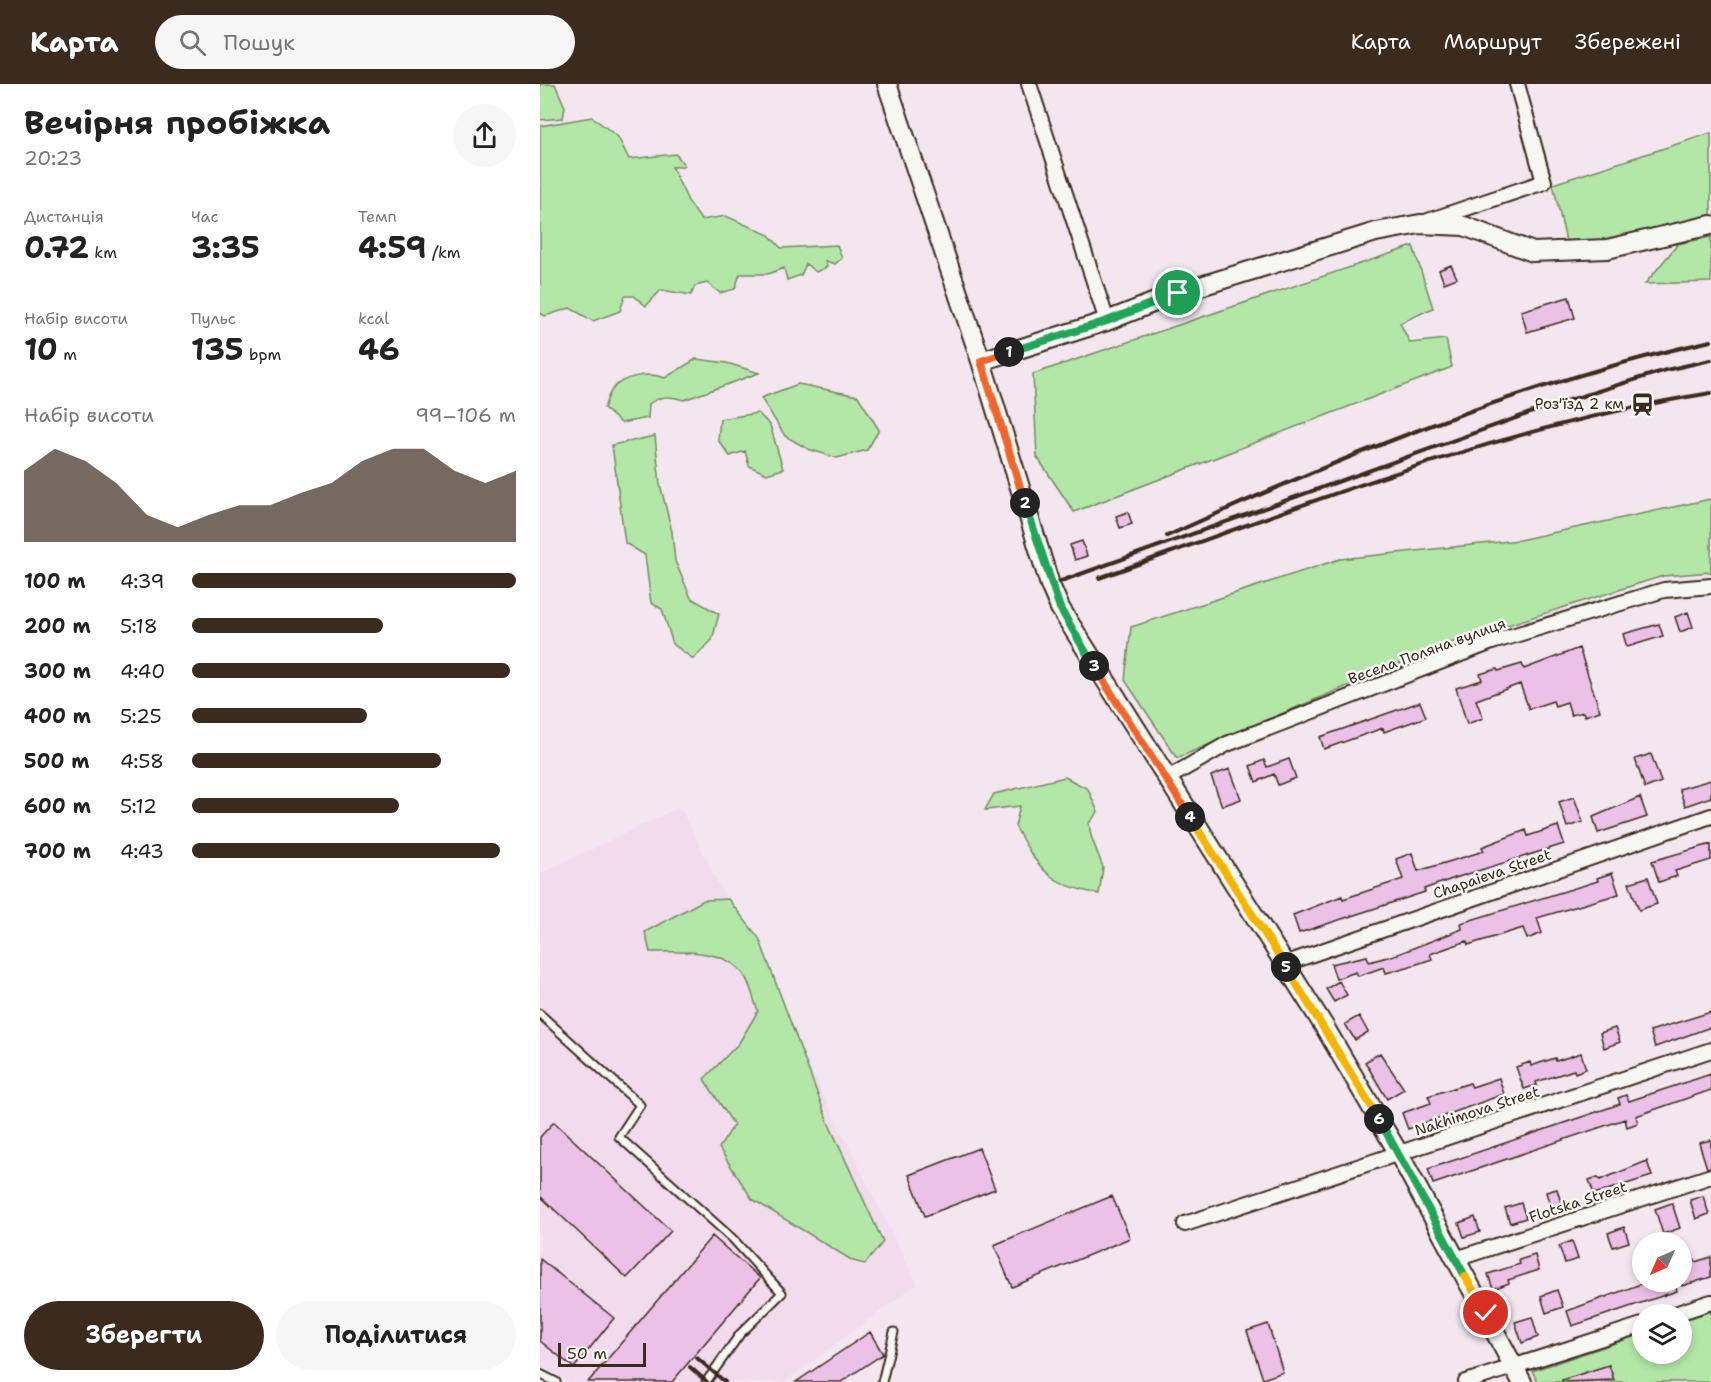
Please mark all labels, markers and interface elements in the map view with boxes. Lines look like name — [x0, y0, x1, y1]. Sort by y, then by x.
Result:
search box — [155, 15, 575, 69]
text: Карта — [30, 23, 119, 61]
icon: search — [176, 26, 209, 59]
text: Пошук — [224, 28, 295, 57]
text: Карта — [1351, 28, 1411, 56]
text: Маршрут — [1444, 28, 1542, 56]
text: Збережені — [1575, 28, 1681, 56]
text: Вечірня пробіжка — [24, 100, 330, 145]
button: share — [453, 104, 516, 167]
text: 20:23 — [24, 145, 82, 171]
text: Дистанція — [24, 206, 104, 227]
text: Час — [191, 206, 219, 227]
text: Темп — [358, 206, 397, 227]
text: 0.72 — [24, 227, 89, 268]
text: 3:35 — [191, 227, 260, 268]
text: 4:59 — [358, 227, 427, 268]
text: km — [89, 242, 117, 263]
text: /km — [427, 242, 461, 263]
pin — [1152, 267, 1203, 318]
icon: arrive — [1161, 276, 1194, 309]
text: Набір висоти — [24, 308, 128, 329]
text: Пульс — [191, 308, 236, 329]
text: kcal — [358, 308, 389, 329]
text: 10 — [24, 329, 58, 370]
text: 135 — [191, 329, 244, 370]
text: 46 — [358, 329, 400, 370]
pin: 1 — [994, 337, 1024, 367]
text: 1 — [1005, 341, 1013, 362]
text: m — [58, 344, 77, 365]
text: bpm — [244, 344, 281, 365]
station icon: Роз'їзд 2 км — [1629, 391, 1655, 417]
place label: Роз'їзд 2 км — [1535, 394, 1624, 414]
text: Набір висоти — [24, 402, 154, 428]
text: 99–106 m — [415, 402, 516, 428]
pin: 2 — [1010, 488, 1040, 518]
text: 2 — [1019, 492, 1031, 513]
text: 100 m — [24, 568, 86, 594]
text: 4:39 — [120, 568, 165, 594]
text: 200 m — [24, 613, 91, 639]
text: 5:18 — [120, 613, 158, 639]
street label: Весела Поляна вулиця — [1345, 613, 1509, 689]
pin: 3 — [1079, 651, 1109, 681]
text: 3 — [1088, 655, 1100, 676]
text: 300 m — [24, 658, 91, 684]
text: 4:40 — [120, 658, 165, 684]
text: 400 m — [24, 703, 91, 729]
text: 5:25 — [120, 703, 162, 729]
text: 500 m — [24, 748, 90, 774]
text: 4:58 — [120, 748, 164, 774]
text: 600 m — [24, 793, 91, 819]
text: 5:12 — [120, 793, 157, 819]
pin: 4 — [1175, 802, 1205, 832]
text: 4 — [1184, 806, 1196, 827]
text: 700 m — [24, 838, 91, 864]
text: 4:43 — [120, 838, 164, 864]
street label: Chapaieva Street — [1430, 844, 1554, 904]
pin: 5 — [1271, 952, 1301, 982]
text: 5 — [1281, 956, 1291, 977]
street label: Nakhimova Street — [1412, 1081, 1542, 1141]
pin: 6 — [1364, 1104, 1394, 1134]
text: 6 — [1373, 1108, 1385, 1129]
street label: Flotska Street — [1526, 1177, 1630, 1227]
north arrow — [1632, 1232, 1692, 1292]
map controls — [1632, 1232, 1692, 1364]
pin — [1460, 1287, 1511, 1338]
icon: check — [1469, 1296, 1502, 1329]
button: Зберегти — [24, 1301, 264, 1370]
button: Поділитися — [276, 1301, 516, 1370]
button: layers — [1632, 1304, 1692, 1364]
scale bar — [558, 1340, 646, 1368]
text: 50 m — [567, 1343, 607, 1364]

